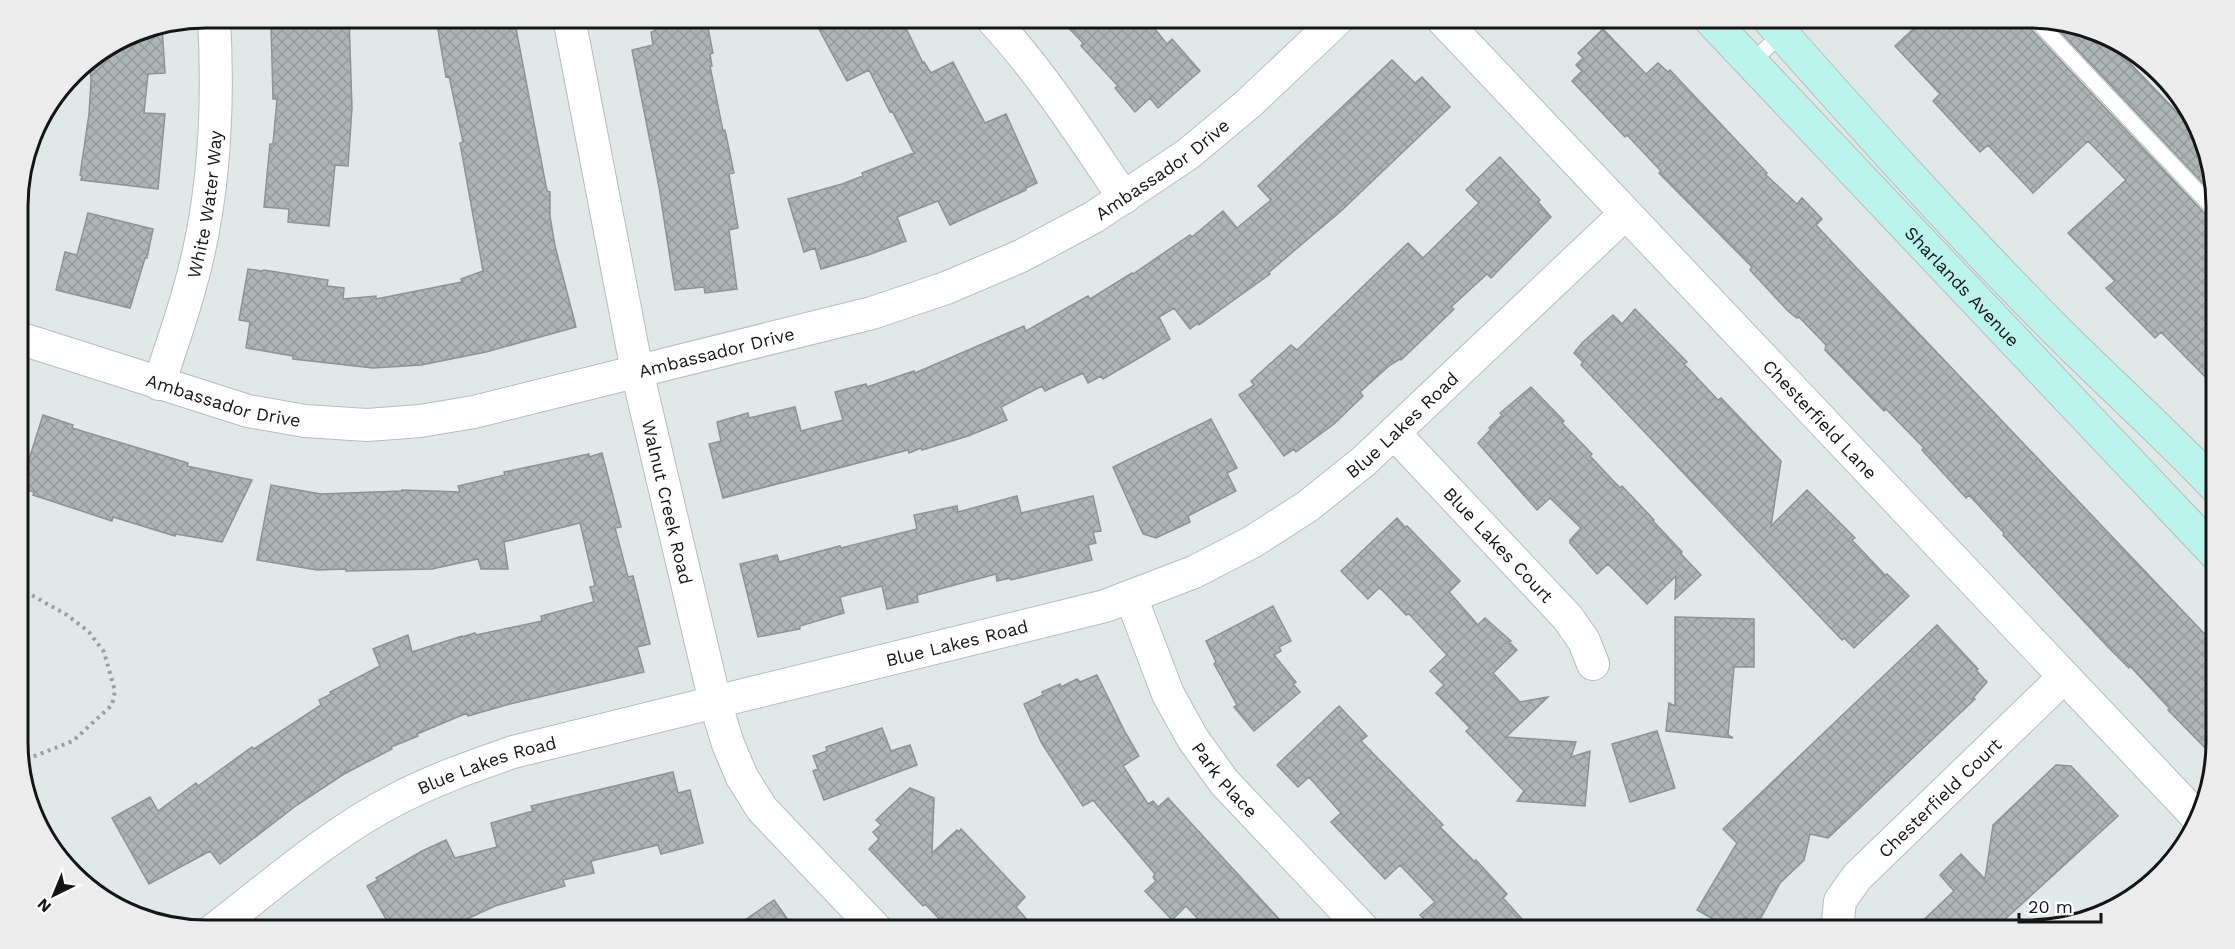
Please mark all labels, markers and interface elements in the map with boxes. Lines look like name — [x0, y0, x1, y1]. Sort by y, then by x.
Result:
street label: Ambassador Drive — [1091, 114, 1233, 224]
street label: White Water Way — [182, 129, 225, 280]
street label: Sharlands Avenue — [1901, 222, 2024, 350]
street label: Ambassador Drive — [636, 322, 796, 381]
street label: Chesterfield Lane — [1759, 355, 1882, 483]
street label: Blue Lakes Road — [1341, 367, 1462, 482]
street label: Ambassador Drive — [144, 369, 303, 431]
street label: Walnut Creek Road — [638, 418, 697, 586]
street label: Blue Lakes Court — [1440, 482, 1558, 607]
street label: Blue Lakes Road — [884, 615, 1030, 670]
street label: Blue Lakes Road — [414, 731, 558, 798]
street label: Chesterfield Court — [1874, 733, 2005, 862]
street label: Park Place — [1188, 738, 1262, 822]
north arrow — [24, 865, 84, 925]
scale bar — [2019, 886, 2102, 924]
text: N — [33, 895, 55, 917]
text: 20 m — [2028, 896, 2073, 917]

